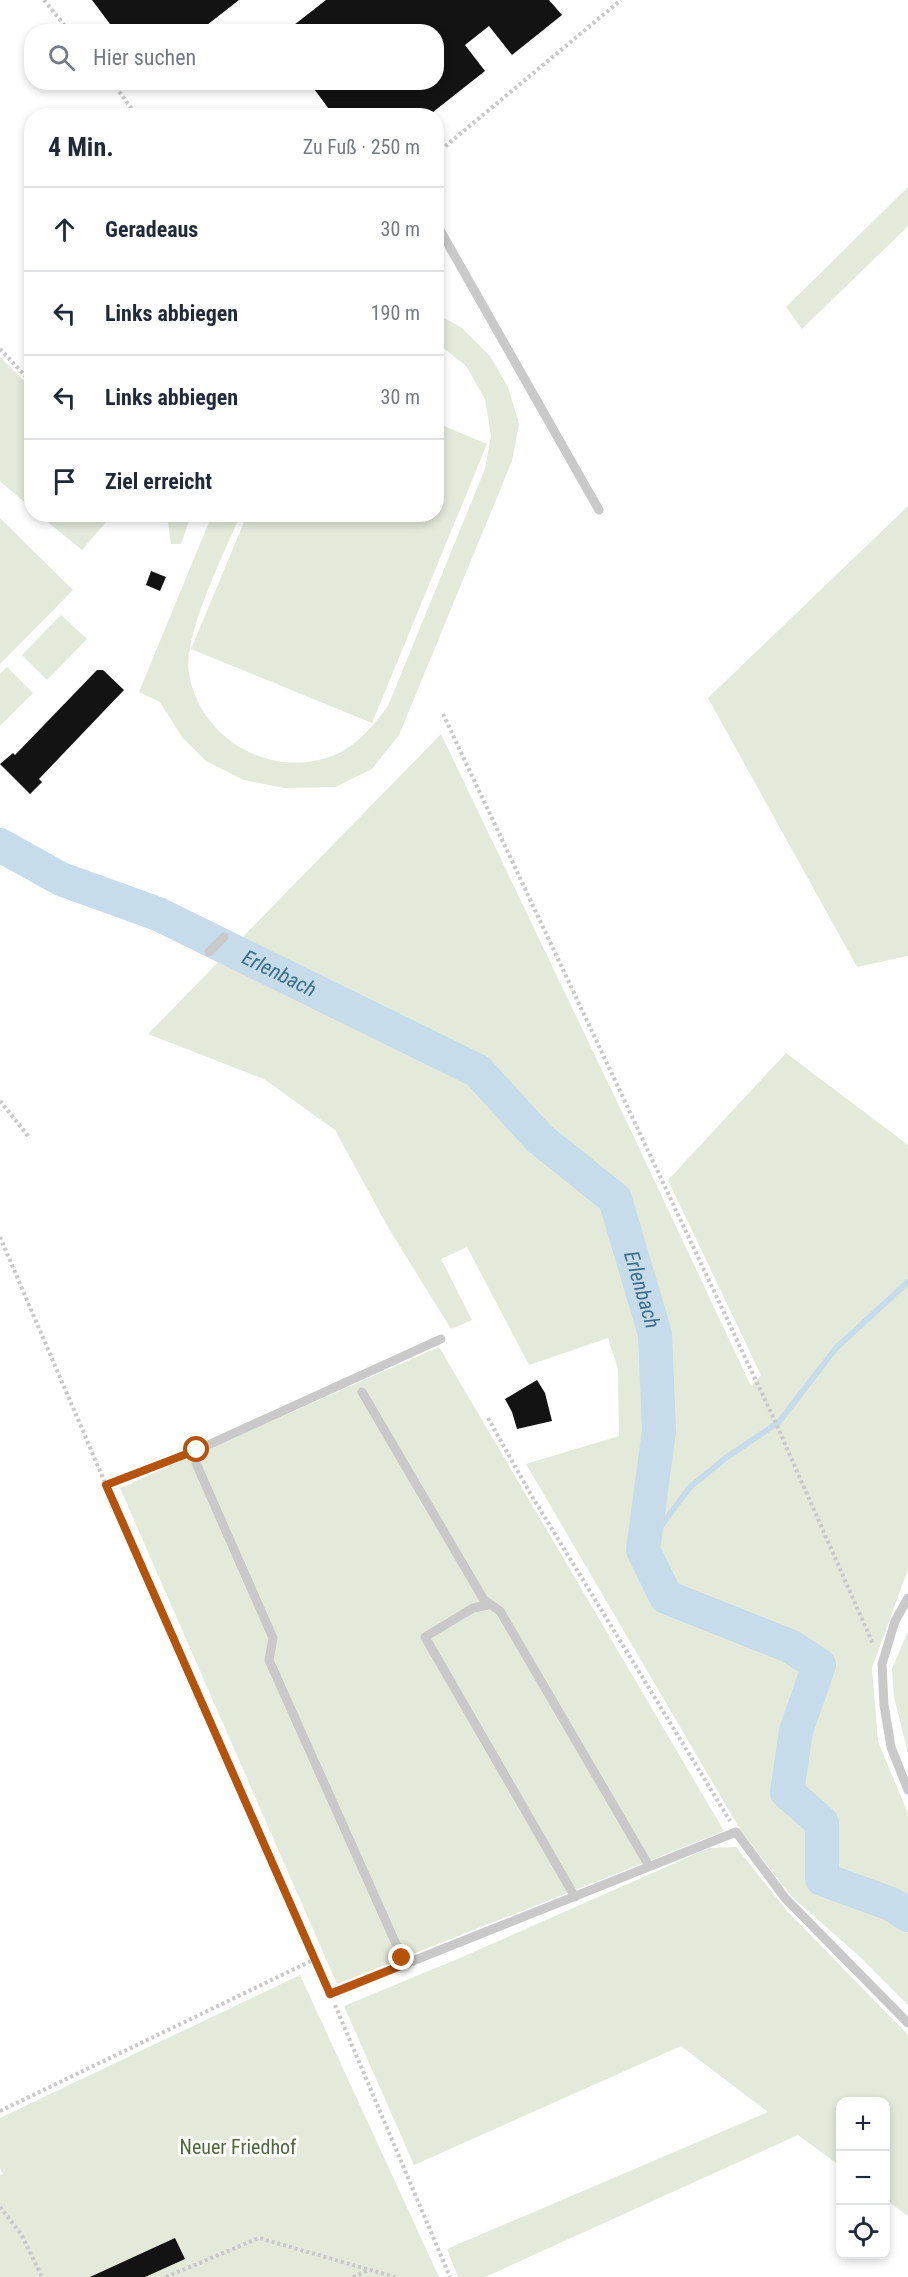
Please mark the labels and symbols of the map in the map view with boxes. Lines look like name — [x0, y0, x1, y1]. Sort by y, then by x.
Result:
water label: Erlenbach — [238, 945, 320, 1002]
water label: Erlenbach — [619, 1248, 665, 1331]
route start — [183, 1436, 209, 1462]
route end — [388, 1944, 414, 1970]
park label: Neuer Friedhof — [180, 2135, 297, 2159]

